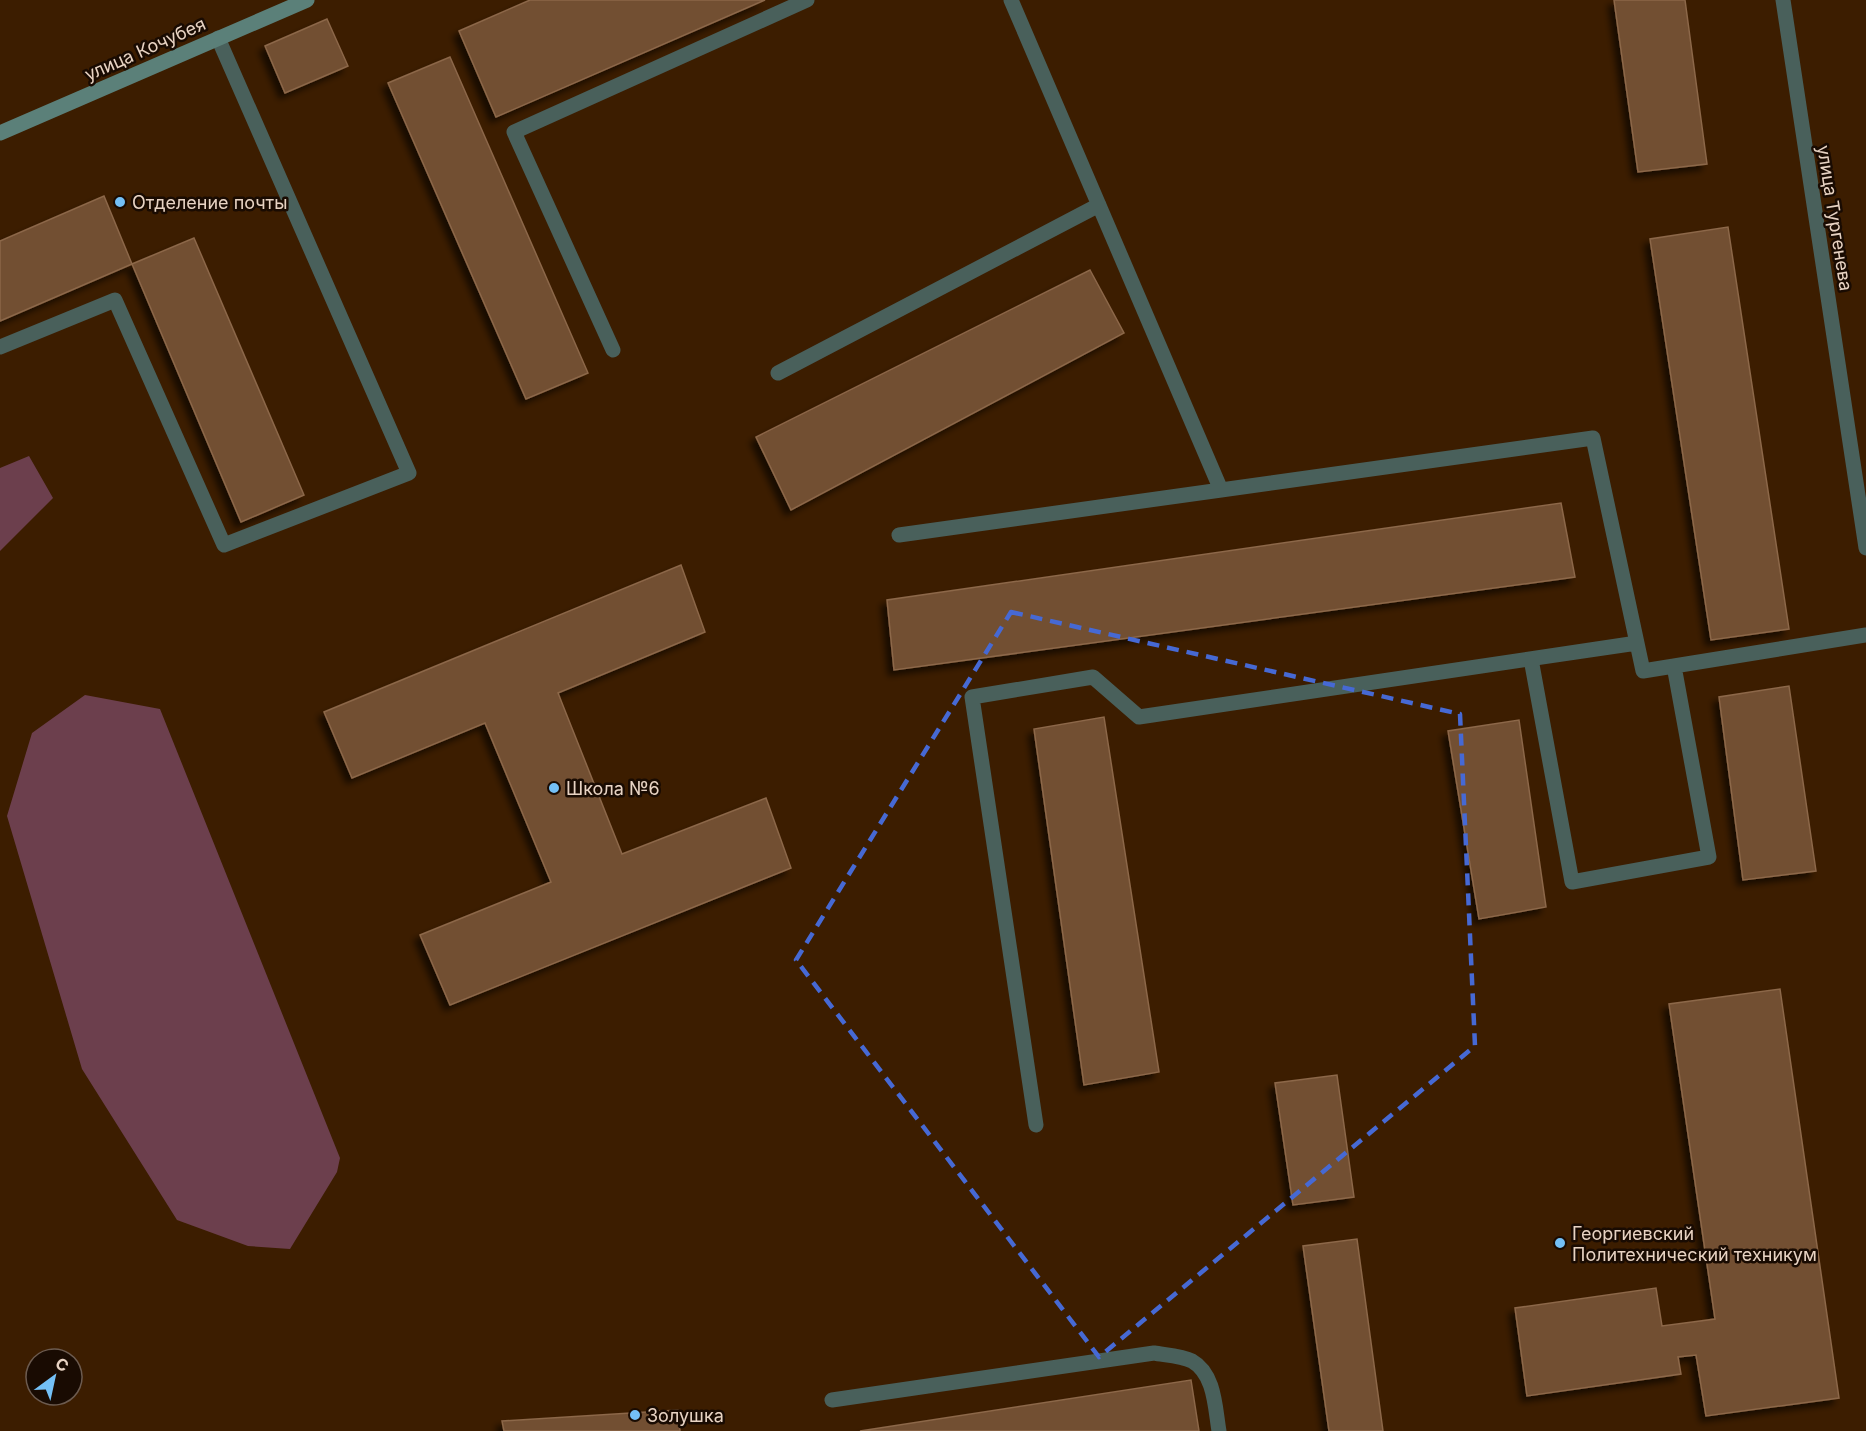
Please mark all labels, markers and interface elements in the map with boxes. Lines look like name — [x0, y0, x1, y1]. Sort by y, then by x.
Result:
street label: улица Кочубея — [81, 13, 209, 85]
street label: улица Тургенева — [1813, 144, 1857, 292]
place label: Отделение почты — [132, 192, 288, 213]
marker: Отделение почты — [113, 195, 127, 209]
place label: Школа №6 — [566, 778, 660, 799]
marker: Школа №6 — [547, 781, 561, 795]
place label: Георгиевский Политехнический техникум — [1572, 1223, 1817, 1265]
marker: Георгиевский Политехнический техникум — [1553, 1236, 1567, 1250]
north arrow — [24, 1347, 84, 1407]
text: С — [52, 1353, 73, 1376]
place label: Золушка — [647, 1405, 724, 1426]
marker: Золушка — [628, 1408, 642, 1422]

